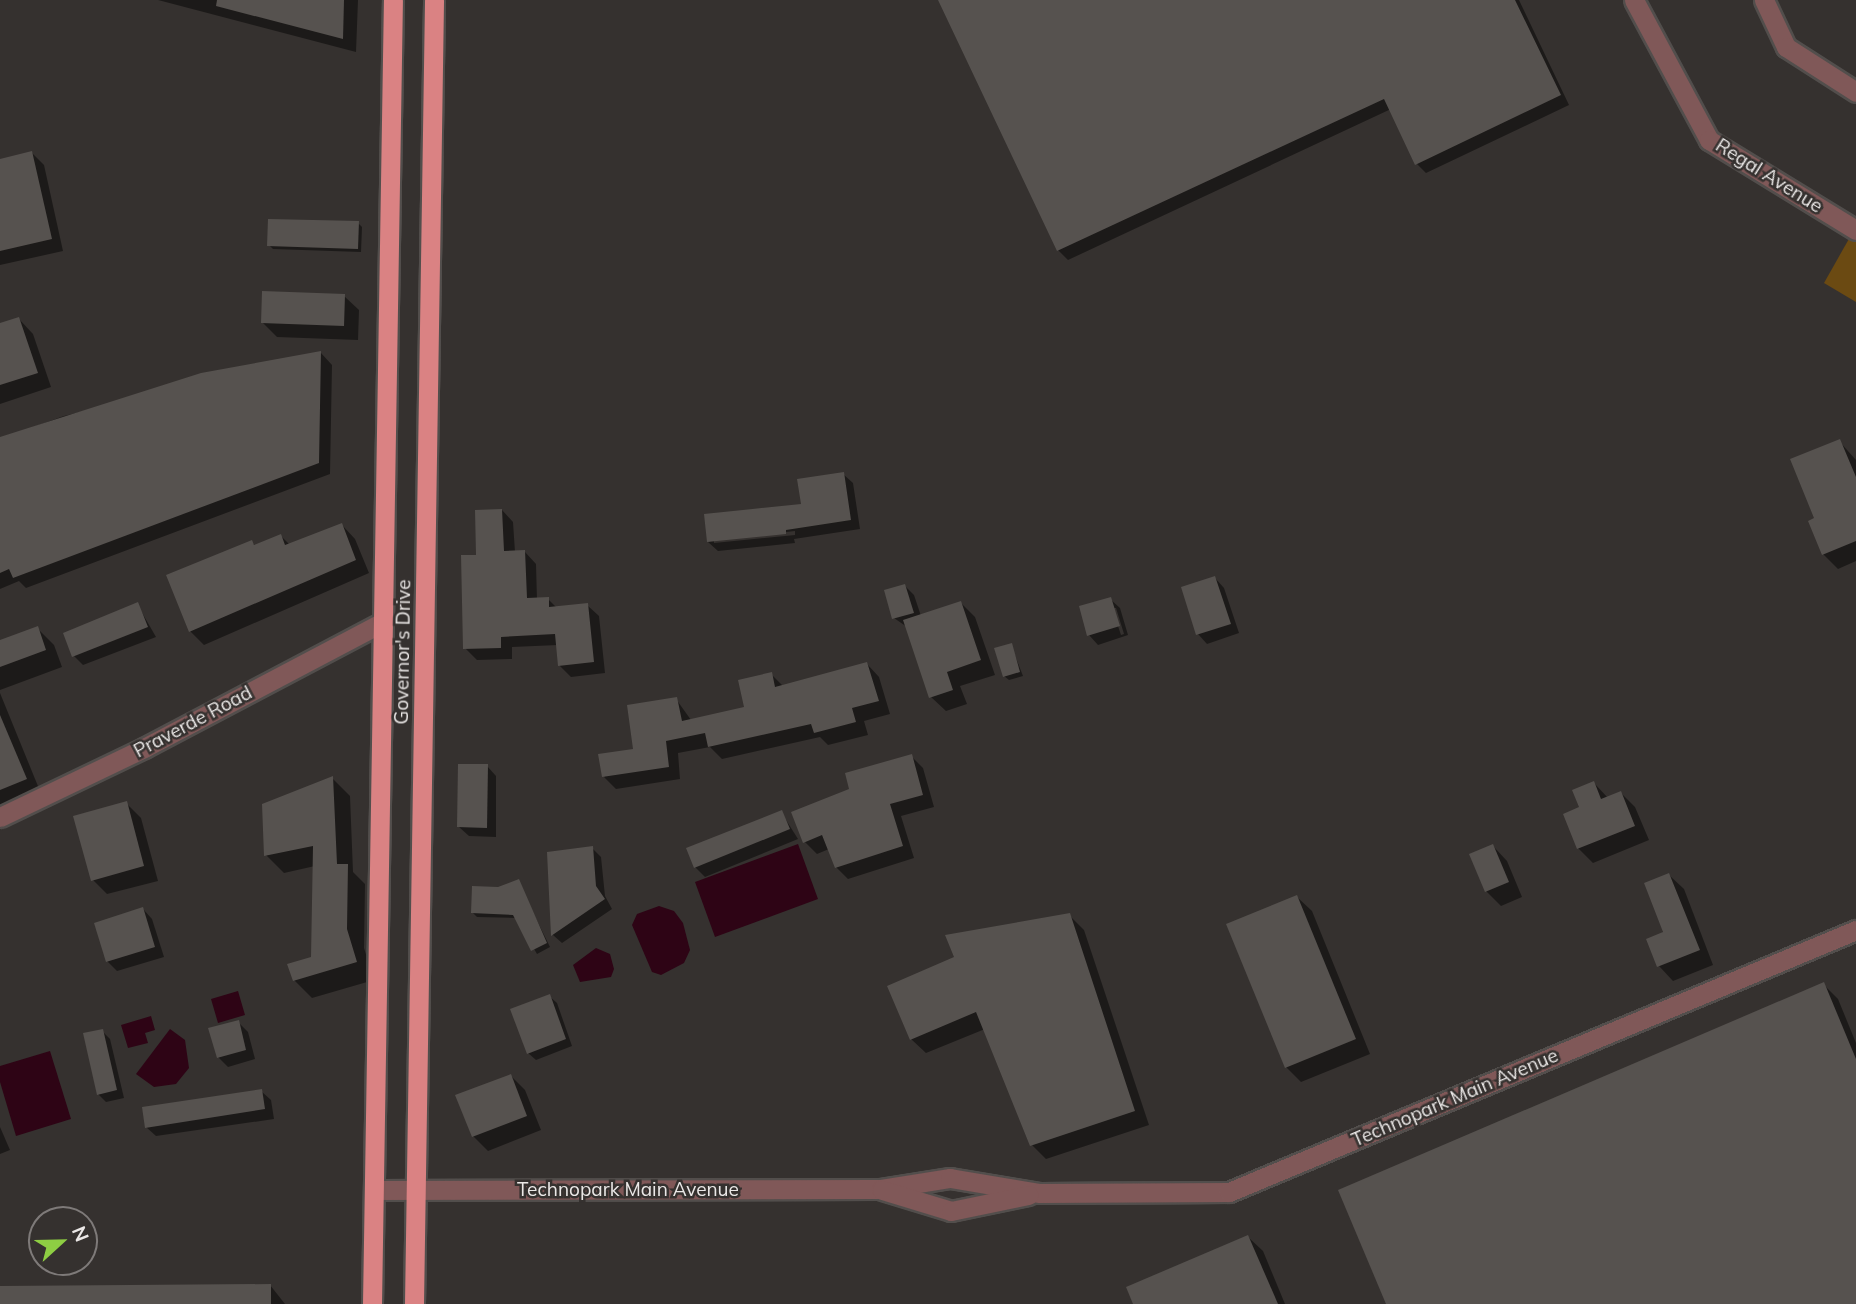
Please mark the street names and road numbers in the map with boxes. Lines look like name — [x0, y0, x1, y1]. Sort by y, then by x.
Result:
street label: Regal Avenue — [1711, 134, 1827, 218]
street label: Governor's Drive — [390, 579, 416, 725]
street label: Praverde Road — [130, 681, 256, 763]
street label: Technopark Main Avenue — [1348, 1044, 1562, 1152]
street label: Technopark Main Avenue — [517, 1179, 739, 1201]

